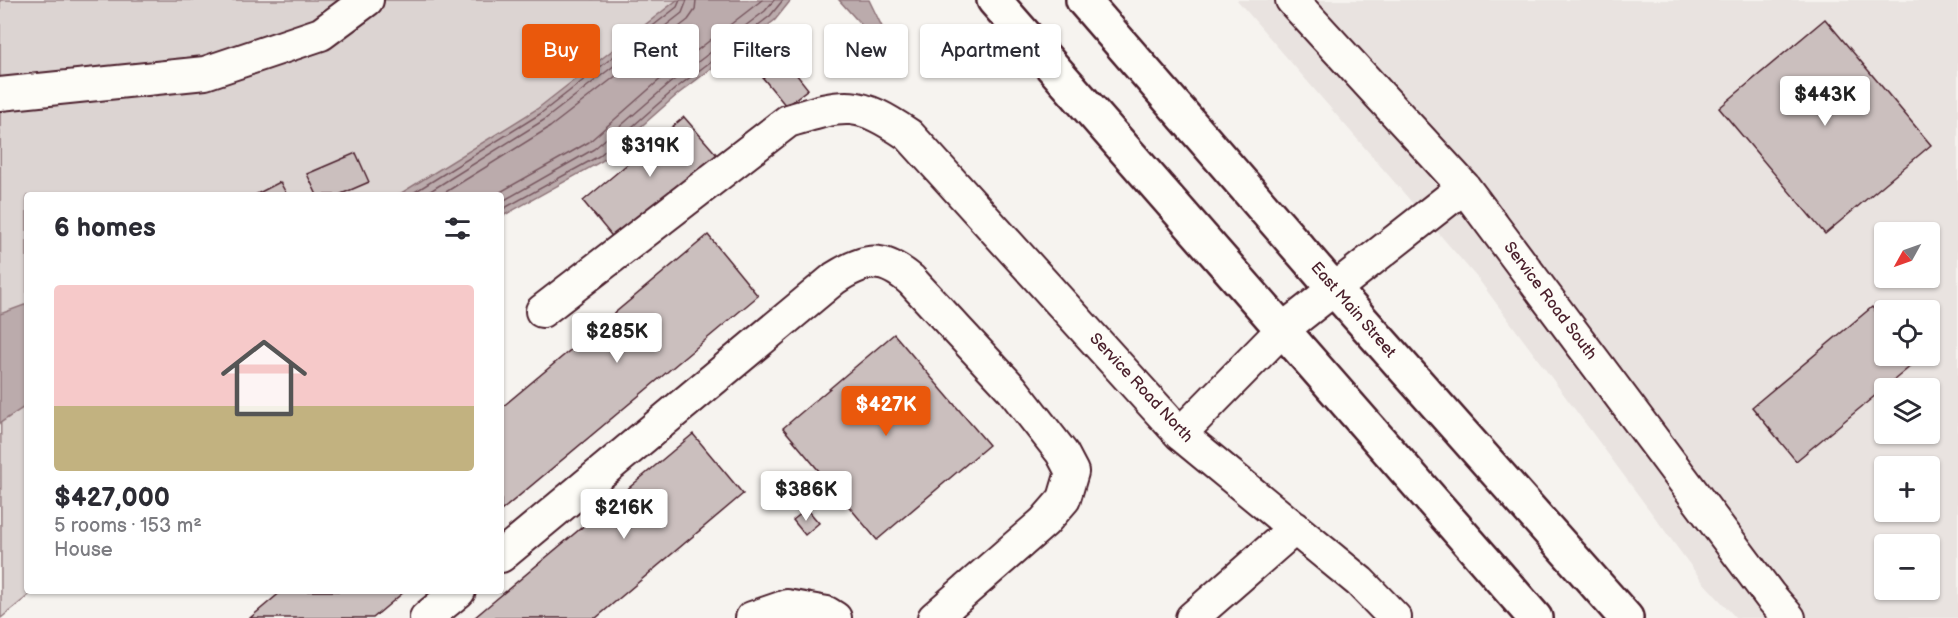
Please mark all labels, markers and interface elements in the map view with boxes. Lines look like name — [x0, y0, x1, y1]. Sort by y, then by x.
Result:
chip: Buy — [522, 24, 600, 78]
chip: Rent — [612, 24, 699, 78]
chip: Filters — [711, 24, 812, 78]
chip: New — [824, 24, 908, 78]
chip: Apartment — [920, 24, 1061, 78]
pin: $443K — [1783, 76, 1867, 127]
text: $443K — [1794, 83, 1856, 107]
pin: $319K — [608, 127, 692, 178]
text: $319K — [621, 134, 679, 158]
icon: filters — [441, 212, 474, 245]
text: 6 homes — [54, 213, 156, 244]
north arrow — [1874, 222, 1940, 288]
map controls — [1874, 222, 1940, 600]
street label: Service Road South — [1499, 238, 1601, 364]
street label: East Main Street — [1306, 258, 1400, 362]
button: locate — [1874, 300, 1940, 366]
pin: $285K — [575, 313, 659, 364]
text: $285K — [586, 320, 648, 344]
icon: home — [210, 324, 318, 432]
street label: Service Road North — [1085, 329, 1197, 447]
button: layers — [1874, 378, 1940, 444]
pin: $427K — [844, 386, 928, 437]
text: $427K — [855, 393, 917, 417]
button: + — [1874, 456, 1940, 522]
pin: $386K — [764, 471, 848, 522]
text: $386K — [775, 478, 837, 502]
text: $427,000 — [54, 483, 170, 514]
pin: $216K — [582, 489, 666, 540]
text: $216K — [595, 496, 653, 520]
text: 5 rooms · 153 m² — [54, 514, 202, 538]
button: − — [1874, 534, 1940, 600]
text: House — [54, 538, 113, 562]

